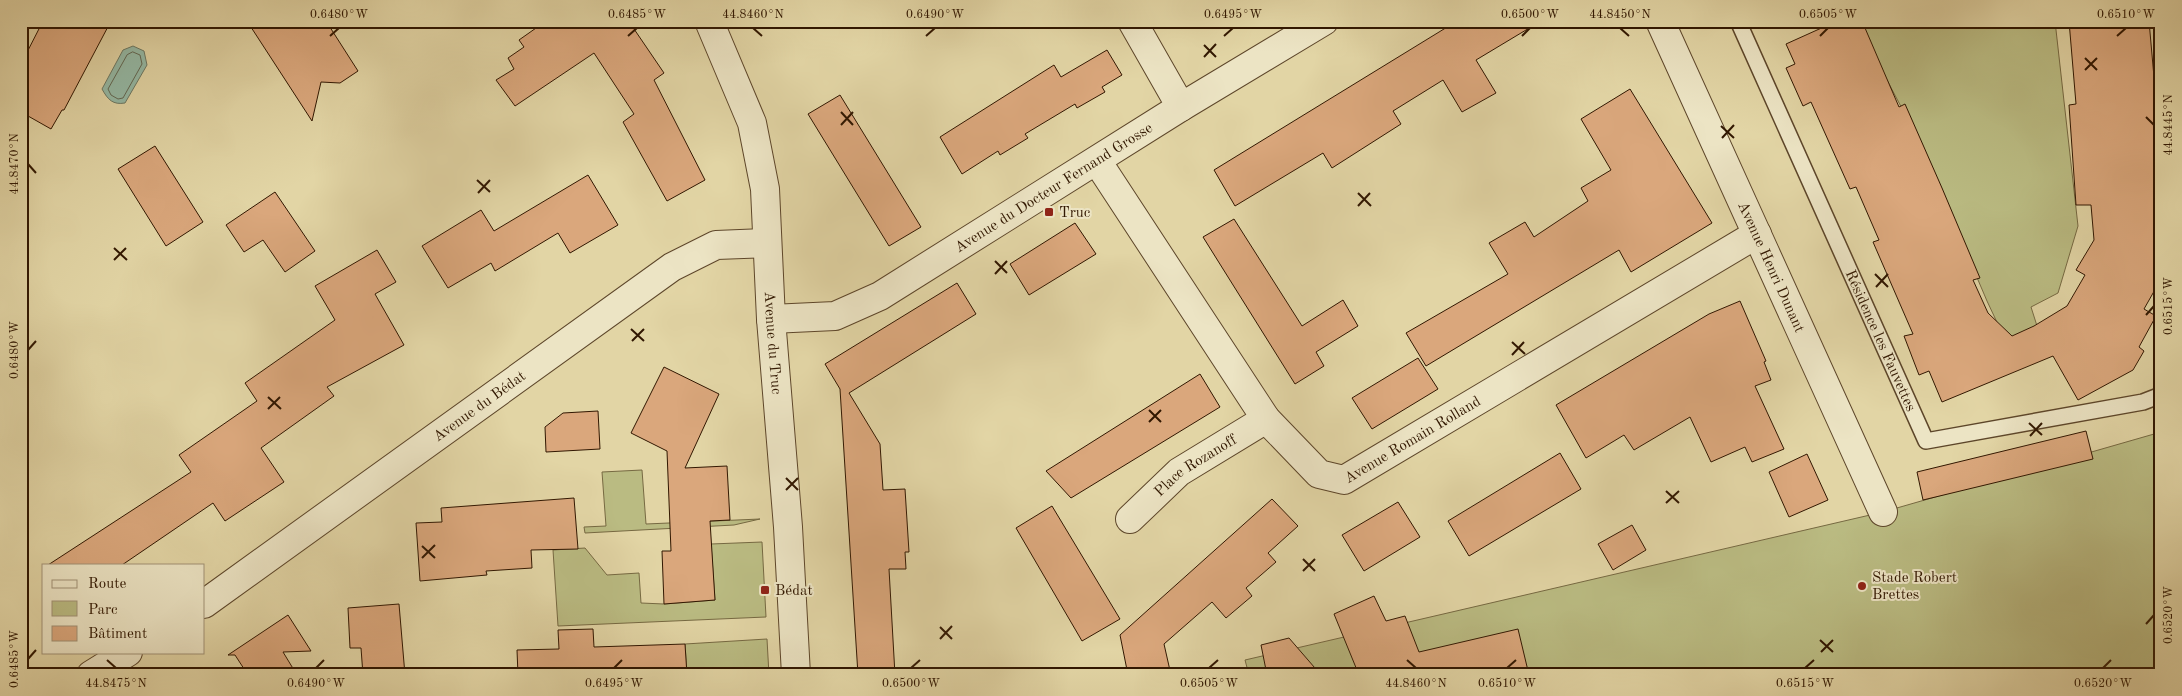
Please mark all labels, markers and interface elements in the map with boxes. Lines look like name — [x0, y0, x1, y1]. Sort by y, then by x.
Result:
text: 0.6485°W — [608, 8, 666, 21]
text: 0.6495°W — [1204, 8, 1262, 21]
text: 0.6500°W — [1501, 8, 1559, 21]
text: 44.8450°N — [1589, 8, 1651, 21]
text: 0.6505°W — [1799, 8, 1857, 21]
text: 0.6510°W — [2097, 8, 2155, 21]
text: 0.6480°W — [310, 9, 368, 21]
text: 44.8460°N — [722, 9, 784, 21]
text: 0.6490°W — [906, 9, 964, 21]
text: 44.8445°N — [2162, 94, 2175, 156]
street label: Avenue du Docteur Fernand Grosse — [953, 121, 1156, 256]
text: 44.8470°N — [9, 133, 21, 195]
street label: Avenue Henri Dunant — [1734, 200, 1806, 335]
marker: Truc — [1043, 206, 1055, 218]
place label: Truc — [1059, 206, 1091, 221]
street label: Résidence les Fauvettes — [1841, 268, 1918, 414]
text: 0.6515°W — [2162, 277, 2175, 335]
street label: Avenue du Truc — [761, 291, 783, 396]
text: 0.6480°W — [9, 321, 21, 379]
street label: Avenue du Bédat — [431, 369, 529, 445]
street label: Avenue Romain Rolland — [1342, 394, 1484, 487]
street label: Place Rozanoff — [1152, 432, 1241, 500]
legend — [42, 564, 205, 654]
place label: Stade Robert Brettes — [1872, 571, 1957, 603]
text: Route — [88, 577, 126, 592]
marker: Stade Robert Brettes — [1856, 580, 1868, 592]
marker: Bédat — [759, 584, 771, 596]
place label: Bédat — [775, 584, 813, 599]
text: 0.6520°W — [2162, 586, 2175, 644]
text: Parc — [88, 603, 118, 618]
text: Bâtiment — [88, 627, 147, 642]
text: 0.6485°W — [8, 630, 21, 688]
text: 44.8475°N — [85, 677, 147, 690]
text: 0.6495°W — [585, 677, 643, 690]
text: 0.6500°W — [882, 677, 940, 690]
text: 0.6505°W — [1180, 677, 1238, 690]
text: 0.6510°W — [1478, 677, 1536, 690]
text: 0.6515°W — [1776, 677, 1834, 690]
text: 0.6520°W — [2074, 677, 2132, 690]
text: 0.6490°W — [287, 678, 345, 690]
text: 44.8460°N — [1385, 678, 1447, 690]

